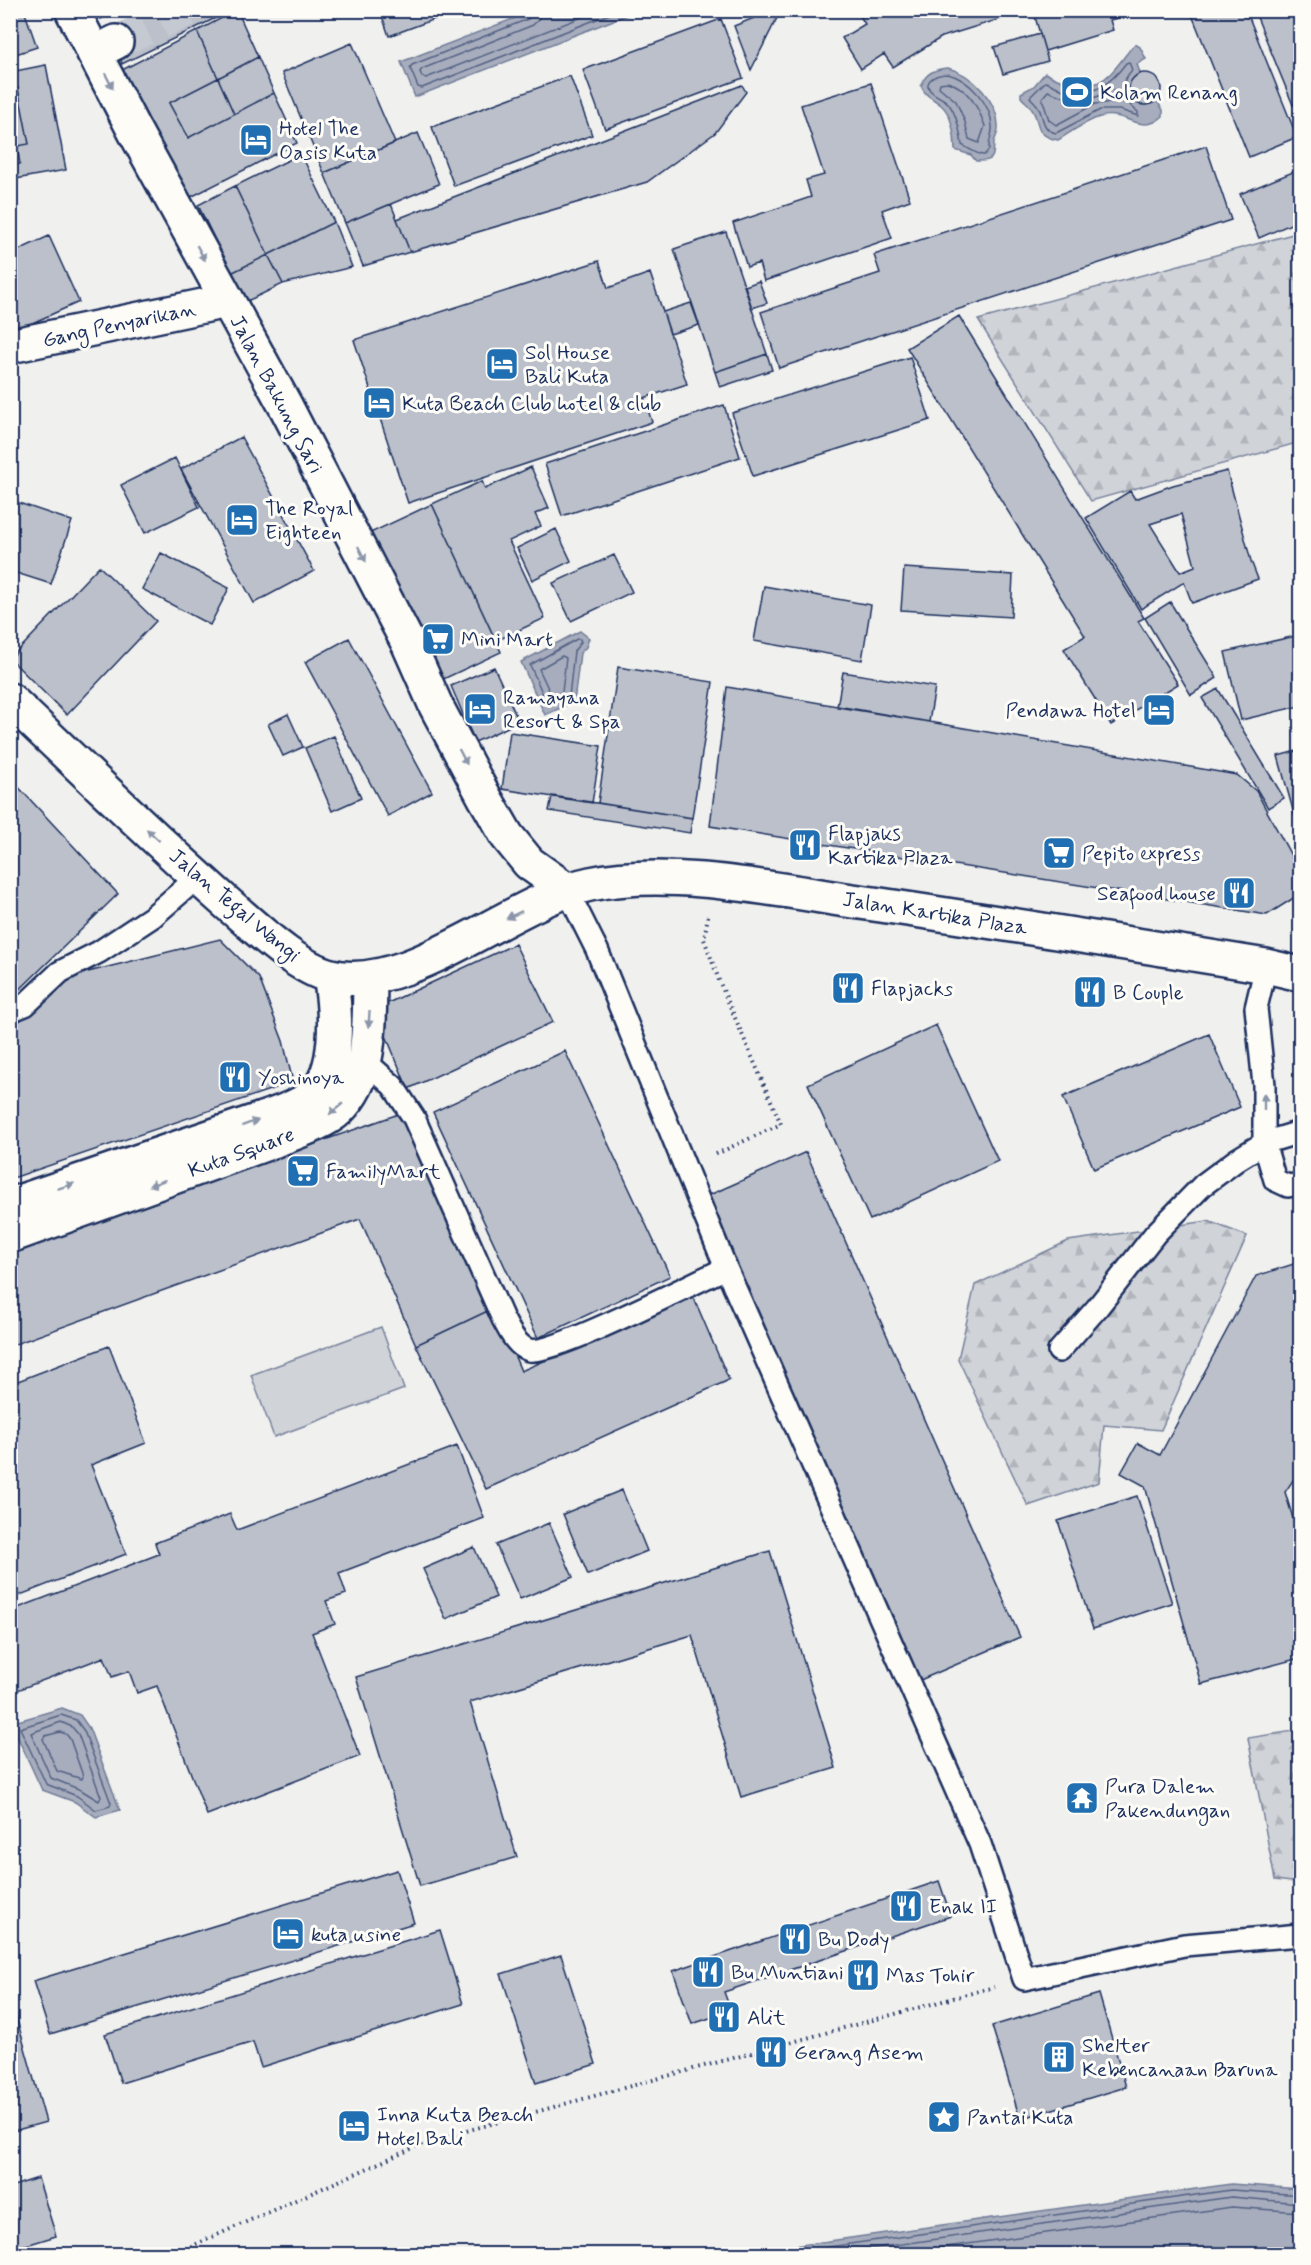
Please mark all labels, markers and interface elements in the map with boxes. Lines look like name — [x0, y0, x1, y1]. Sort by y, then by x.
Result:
one-way arrow — [103, 72, 113, 90]
sports icon: Kolam Renang — [1059, 74, 1095, 110]
place label: Kolam Renang — [1100, 79, 1238, 107]
place label: Hotel The Oasis Kuta — [279, 115, 377, 167]
hotel icon: Hotel The Oasis Kuta — [238, 122, 274, 158]
one-way arrow — [196, 245, 206, 262]
street label: Gang Penyarikan — [40, 295, 199, 356]
street label: Jalan Bakung Sari — [223, 310, 330, 479]
place label: Sol House Bali Kuta — [525, 339, 610, 391]
hotel icon: Sol House Bali Kuta — [484, 346, 520, 382]
hotel icon: Kuta Beach Club hotel & club — [361, 385, 397, 421]
place label: Kuta Beach Club hotel & club — [402, 390, 661, 418]
place label: The Royal Eighteen — [265, 495, 353, 547]
hotel icon: The Royal Eighteen — [224, 502, 260, 538]
one-way arrow — [357, 546, 367, 563]
supermarket icon: Mini Mart — [420, 621, 456, 657]
place label: Mini Mart — [461, 626, 553, 654]
place label: Ramayana Resort & Spa — [503, 684, 621, 736]
hotel icon: Ramayana Resort & Spa — [462, 691, 498, 727]
hotel icon: Pendawa Hotel — [1141, 692, 1177, 728]
place label: Pendawa Hotel — [1005, 697, 1136, 725]
one-way arrow — [458, 749, 468, 766]
place label: Flapjaks Kartika Plaza — [828, 820, 953, 872]
restaurant icon: Flapjaks Kartika Plaza — [787, 827, 823, 863]
one-way arrow — [145, 828, 160, 842]
supermarket icon: Pepito express — [1041, 835, 1077, 871]
place label: Pepito express — [1082, 840, 1200, 868]
street label: Jalan Tegal Wangi — [162, 843, 306, 971]
restaurant icon: Seafood house — [1221, 875, 1257, 911]
place label: Seafood house — [1097, 880, 1216, 910]
street label: Jalan Kartika Plaza — [840, 886, 1030, 942]
one-way arrow — [506, 910, 523, 919]
restaurant icon: Flapjacks — [830, 970, 866, 1006]
restaurant icon: B Couple — [1072, 974, 1108, 1010]
place label: Flapjacks — [871, 975, 953, 1003]
place label: B Couple — [1113, 979, 1184, 1007]
one-way arrow — [364, 1010, 374, 1029]
restaurant icon: Yoshinoya — [217, 1059, 253, 1095]
place label: Yoshinoya — [258, 1064, 344, 1092]
one-way arrow — [1259, 1092, 1269, 1111]
one-way arrow — [328, 1103, 344, 1116]
one-way arrow — [242, 1118, 260, 1128]
street label: Kuta Square — [184, 1121, 298, 1185]
supermarket icon: FamilyMart — [285, 1153, 321, 1189]
place label: FamilyMart — [326, 1158, 441, 1186]
one-way arrow — [148, 1179, 166, 1189]
one-way arrow — [57, 1181, 75, 1191]
place label: Pura Dalem Pakendungan — [1105, 1773, 1230, 1826]
temple icon: Pura Dalem Pakendungan — [1064, 1780, 1100, 1816]
restaurant icon: Enak II — [888, 1888, 924, 1924]
place label: Enak II — [929, 1893, 997, 1921]
hotel icon: kuta usine — [270, 1916, 306, 1952]
place label: kuta usine — [311, 1921, 401, 1949]
restaurant icon: Bu Dody — [777, 1921, 813, 1957]
place label: Bu Dody — [818, 1926, 890, 1954]
restaurant icon: Bu Muntiani — [690, 1954, 726, 1990]
restaurant icon: Mas Tohir — [845, 1957, 881, 1993]
place label: Bu Muntiani — [731, 1959, 844, 1987]
place label: Mas Tohir — [886, 1962, 975, 1990]
restaurant icon: Alit — [706, 1999, 742, 2035]
place label: Alit — [747, 2004, 786, 2032]
place label: Shelter Kebencanaan Baruna — [1082, 2032, 1278, 2084]
restaurant icon: Gerang Asem — [753, 2034, 789, 2070]
place label: Gerang Asem — [794, 2039, 924, 2067]
building icon: Shelter Kebencanaan Baruna — [1041, 2039, 1077, 2075]
place icon: Pantai Kuta — [926, 2099, 962, 2135]
place label: Inna Kuta Beach Hotel Bali — [377, 2101, 533, 2153]
place label: Pantai Kuta — [967, 2104, 1073, 2132]
hotel icon: Inna Kuta Beach Hotel Bali — [336, 2108, 372, 2144]

